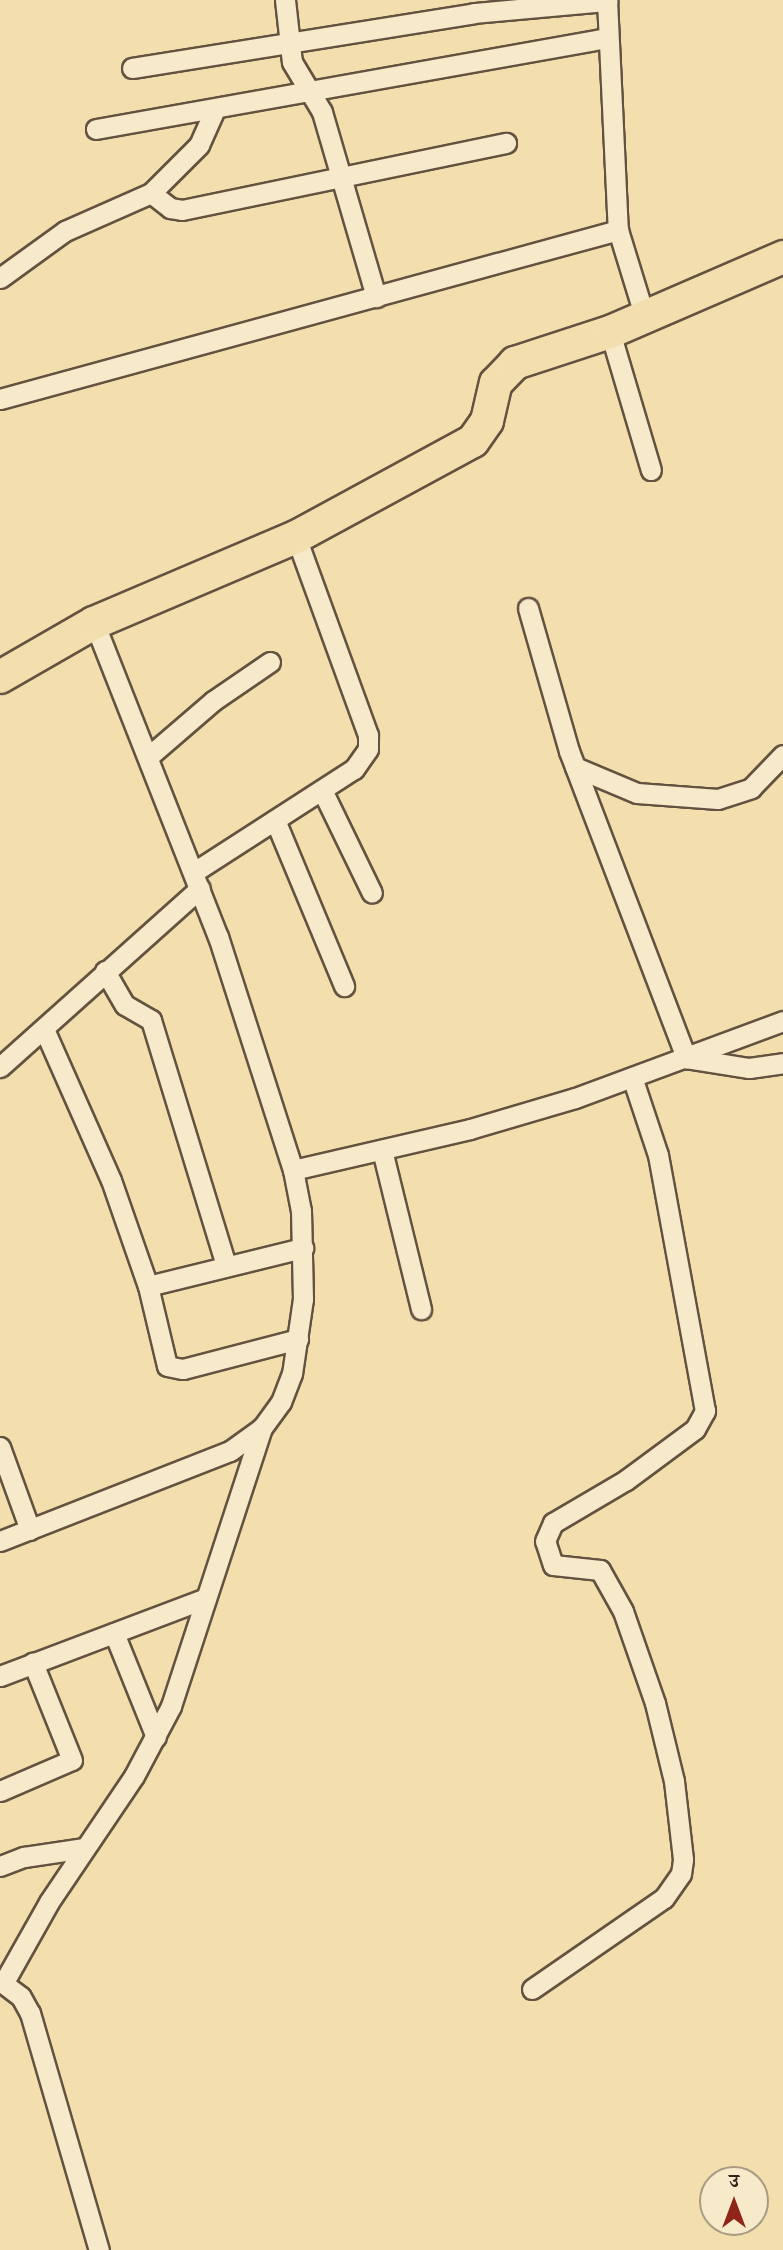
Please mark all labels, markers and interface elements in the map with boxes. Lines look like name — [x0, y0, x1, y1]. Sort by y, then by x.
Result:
north arrow — [699, 2166, 769, 2236]
text: उ — [729, 2170, 739, 2193]

